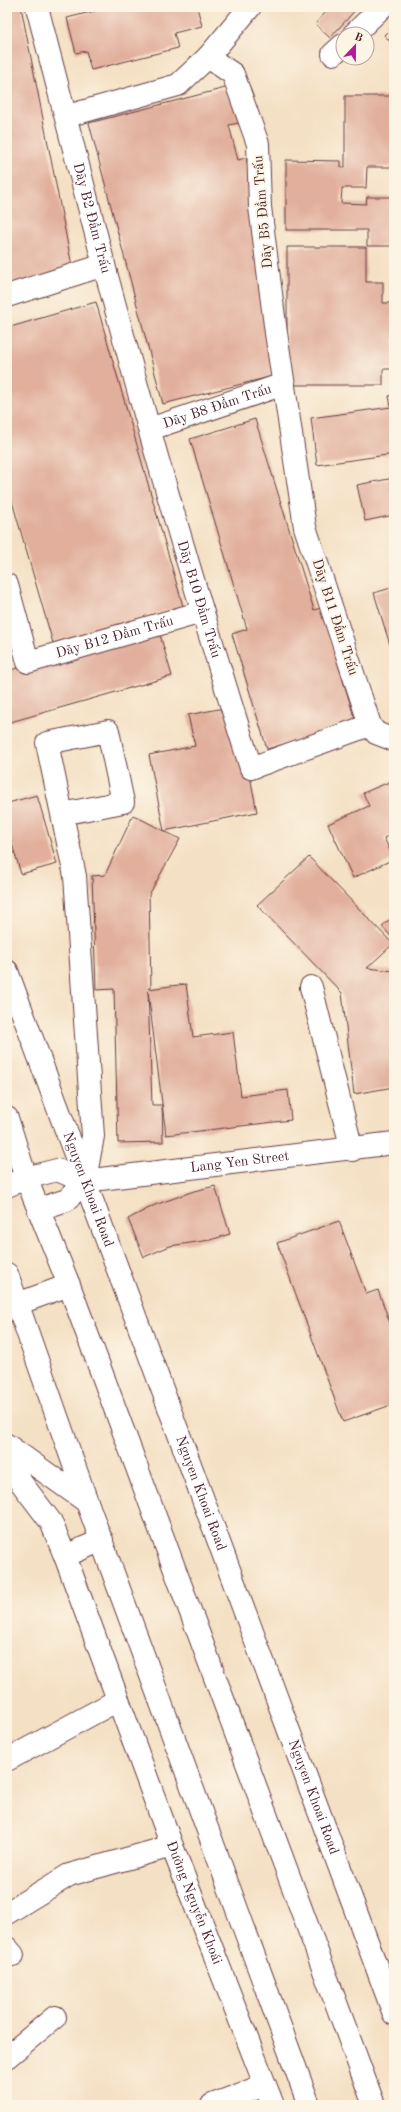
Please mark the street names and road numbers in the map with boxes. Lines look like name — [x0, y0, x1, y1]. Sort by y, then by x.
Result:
street label: Dãy B5 Đầm Trấu — [249, 154, 275, 269]
street label: Dãy B2 Đầm Trấu — [71, 161, 113, 275]
street label: Dãy B8 Đầm Trấu — [161, 382, 274, 431]
street label: Dãy B10 Đầm Trấu — [175, 539, 223, 660]
street label: Dãy B11 Đầm Trấu — [310, 556, 363, 677]
street label: Dãy B12 Đầm Trấu — [54, 613, 176, 661]
street label: Nguyen Khoai Road — [60, 1130, 116, 1249]
street label: Lang Yen Street — [189, 1149, 290, 1175]
street label: Nguyen Khoai Road — [173, 1434, 228, 1553]
street label: Nguyen Khoai Road — [286, 1738, 341, 1856]
street label: Đường Nguyễn Khoái — [164, 1839, 225, 1967]

